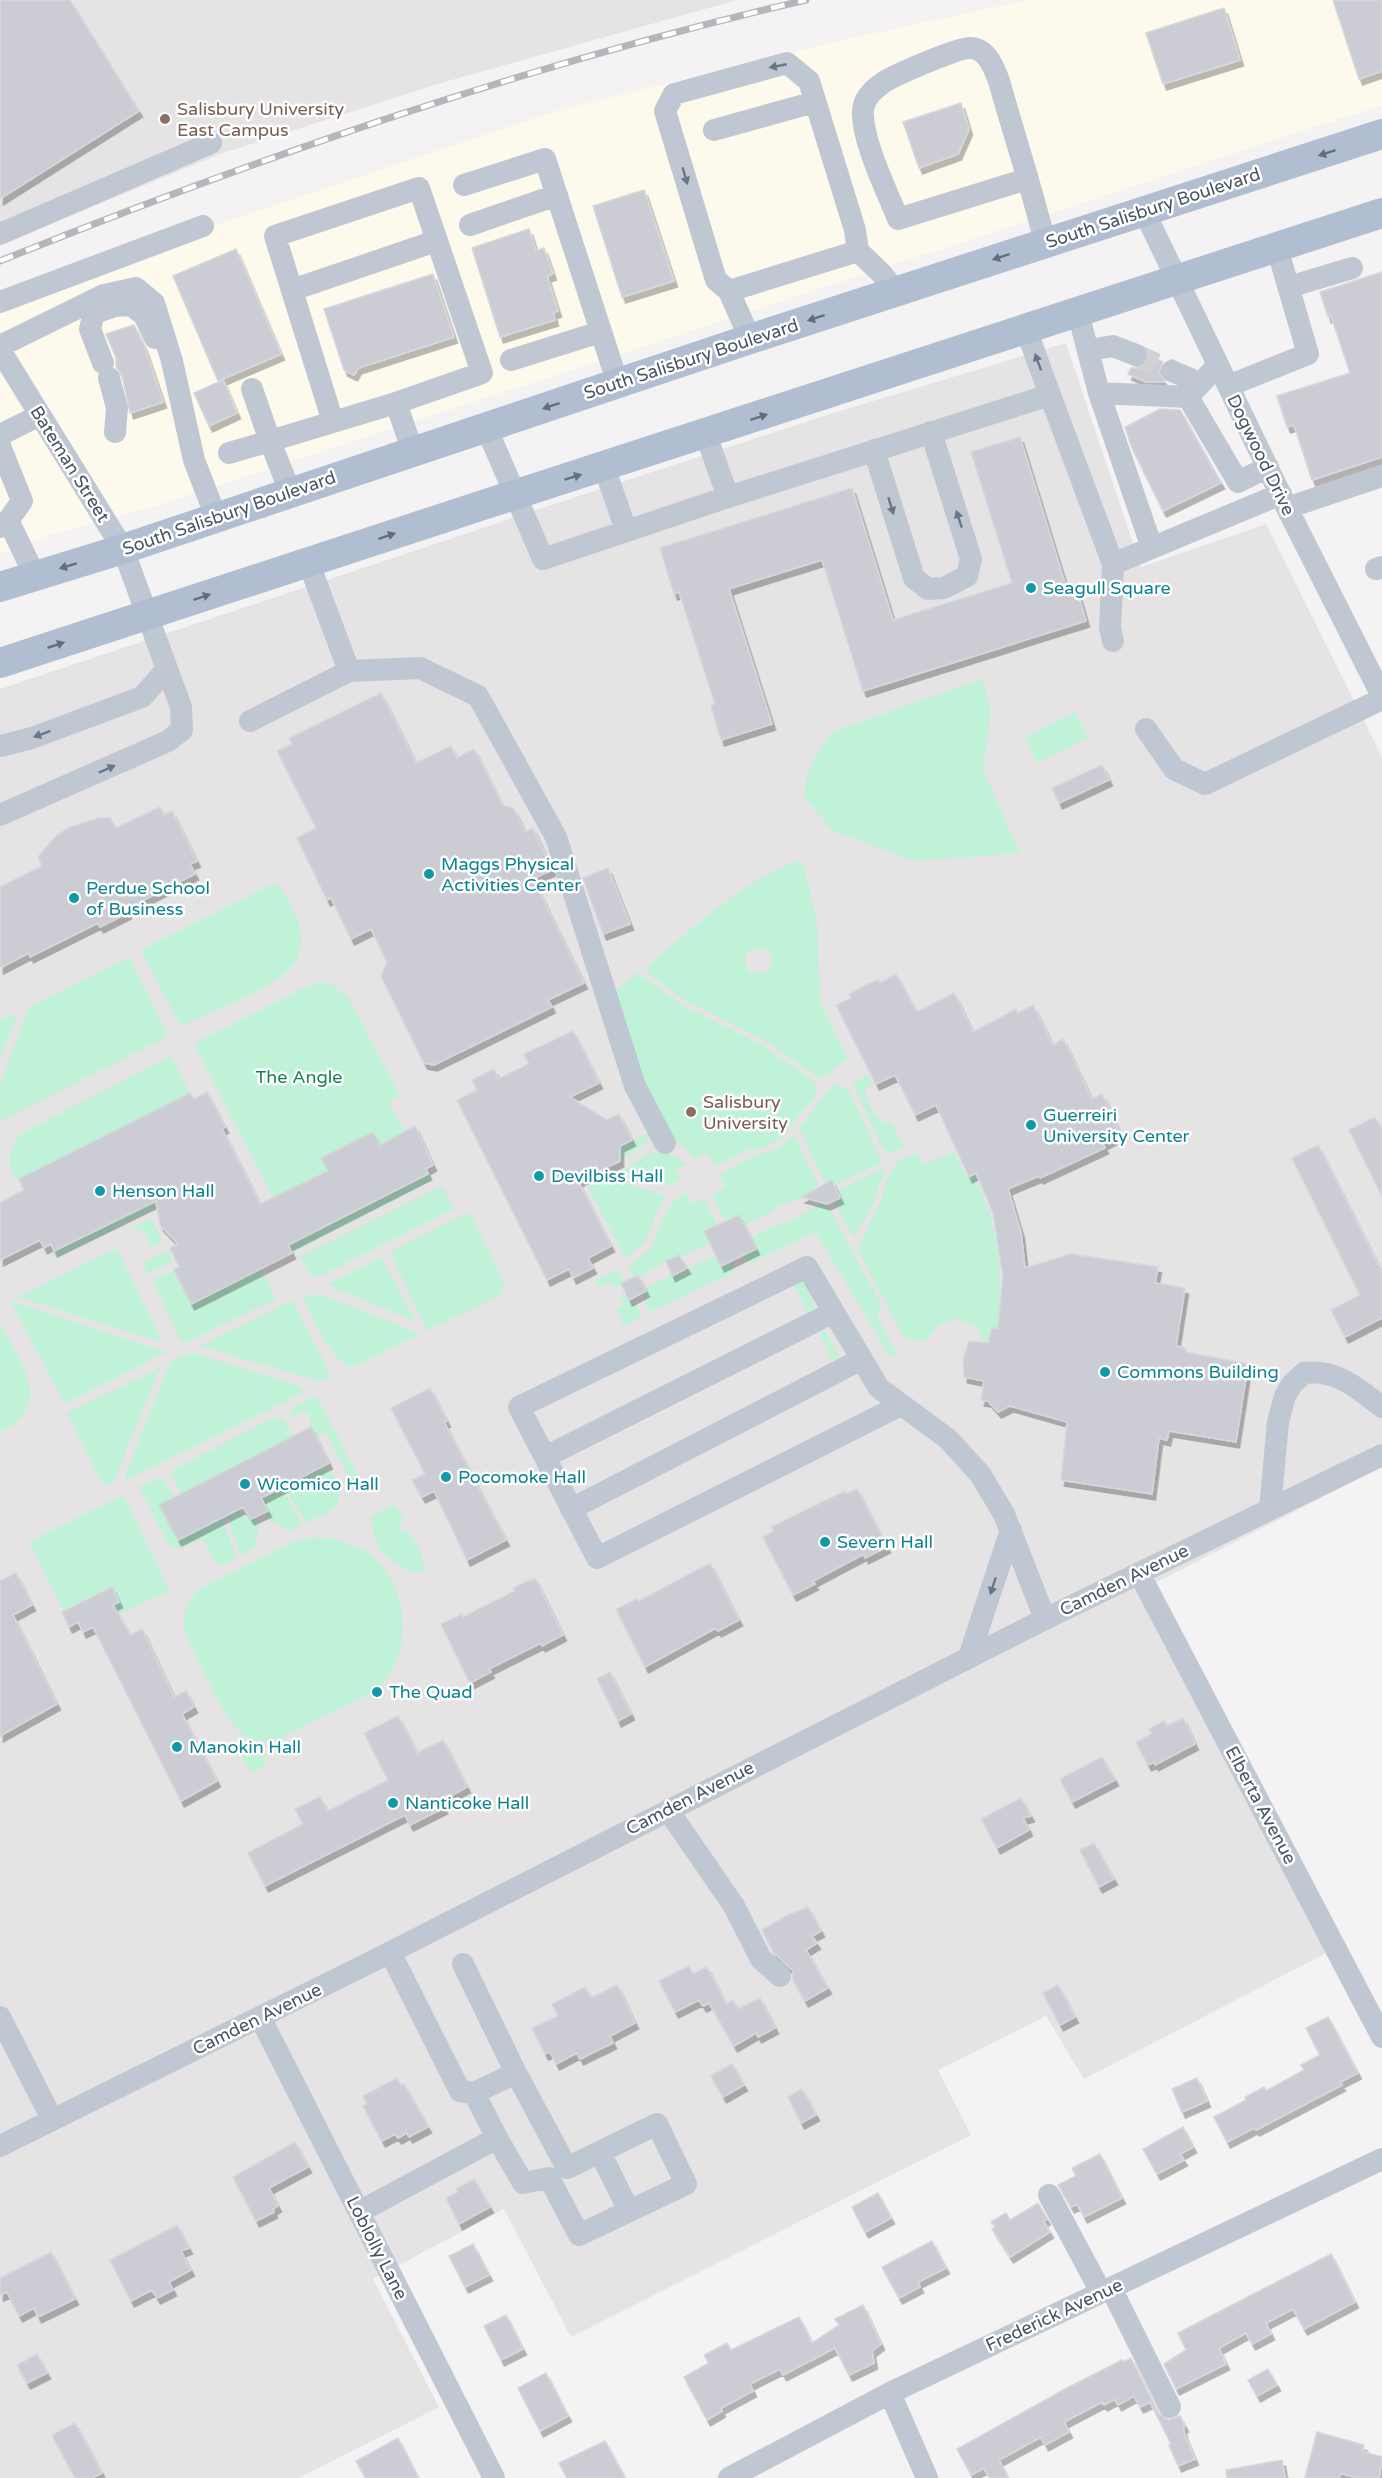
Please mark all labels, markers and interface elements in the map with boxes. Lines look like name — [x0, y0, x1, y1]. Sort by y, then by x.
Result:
one-way arrow — [769, 62, 788, 71]
place label: Salisbury University East Campus — [177, 98, 345, 141]
marker: Salisbury University East Campus — [158, 112, 172, 126]
one-way arrow — [1318, 148, 1336, 158]
street label: South Salisbury Boulevard — [1043, 163, 1263, 253]
one-way arrow — [681, 167, 690, 185]
one-way arrow — [992, 253, 1010, 263]
street label: South Salisbury Boulevard — [581, 314, 801, 404]
one-way arrow — [807, 314, 825, 323]
one-way arrow — [1033, 353, 1043, 371]
street label: Dogwood Drive — [1222, 391, 1300, 519]
street label: Bateman Street — [25, 402, 115, 526]
one-way arrow — [542, 402, 560, 411]
one-way arrow — [750, 412, 768, 422]
street label: South Salisbury Boulevard — [119, 466, 339, 560]
one-way arrow — [564, 472, 582, 481]
one-way arrow — [887, 497, 896, 515]
one-way arrow — [953, 510, 963, 528]
one-way arrow — [378, 531, 396, 540]
one-way arrow — [58, 562, 76, 571]
place label: Seagull Square — [1043, 577, 1171, 599]
marker: Seagull Square — [1024, 581, 1038, 595]
one-way arrow — [193, 591, 211, 601]
one-way arrow — [47, 640, 65, 649]
one-way arrow — [33, 730, 51, 740]
one-way arrow — [99, 764, 116, 773]
place label: Maggs Physical Activities Center — [441, 853, 581, 896]
marker: Maggs Physical Activities Center — [422, 867, 436, 881]
place label: Perdue School of Business — [86, 877, 210, 920]
marker: Perdue School of Business — [67, 891, 81, 905]
park label: The Angle — [256, 1066, 343, 1088]
place label: Salisbury University — [703, 1091, 788, 1134]
place label: Guerreiri University Center — [1043, 1104, 1190, 1147]
marker: Salisbury University — [684, 1105, 698, 1119]
marker: Guerreiri University Center — [1024, 1118, 1038, 1132]
place label: Devilbiss Hall — [551, 1165, 663, 1187]
marker: Devilbiss Hall — [532, 1169, 546, 1183]
place label: Henson Hall — [112, 1180, 214, 1202]
marker: Henson Hall — [93, 1184, 107, 1198]
place label: Commons Building — [1117, 1361, 1279, 1383]
marker: Commons Building — [1098, 1365, 1112, 1379]
place label: Pocomoke Hall — [458, 1466, 586, 1488]
marker: Pocomoke Hall — [439, 1470, 453, 1484]
place label: Wicomico Hall — [257, 1473, 379, 1495]
marker: Wicomico Hall — [238, 1477, 252, 1491]
place label: Severn Hall — [837, 1531, 933, 1553]
marker: Severn Hall — [818, 1535, 832, 1549]
street label: Camden Avenue — [1056, 1539, 1192, 1621]
one-way arrow — [987, 1577, 997, 1595]
place label: The Quad — [389, 1681, 473, 1703]
marker: The Quad — [370, 1685, 384, 1699]
place label: Manokin Hall — [189, 1736, 301, 1758]
marker: Manokin Hall — [170, 1740, 184, 1754]
street label: Elberta Avenue — [1221, 1742, 1301, 1868]
street label: Camden Avenue — [622, 1756, 758, 1840]
place label: Nanticoke Hall — [405, 1792, 529, 1814]
marker: Nanticoke Hall — [386, 1796, 400, 1810]
street label: Camden Avenue — [189, 1978, 325, 2060]
street label: Loblolly Lane — [342, 2193, 412, 2303]
street label: Frederick Avenue — [982, 2274, 1126, 2356]

